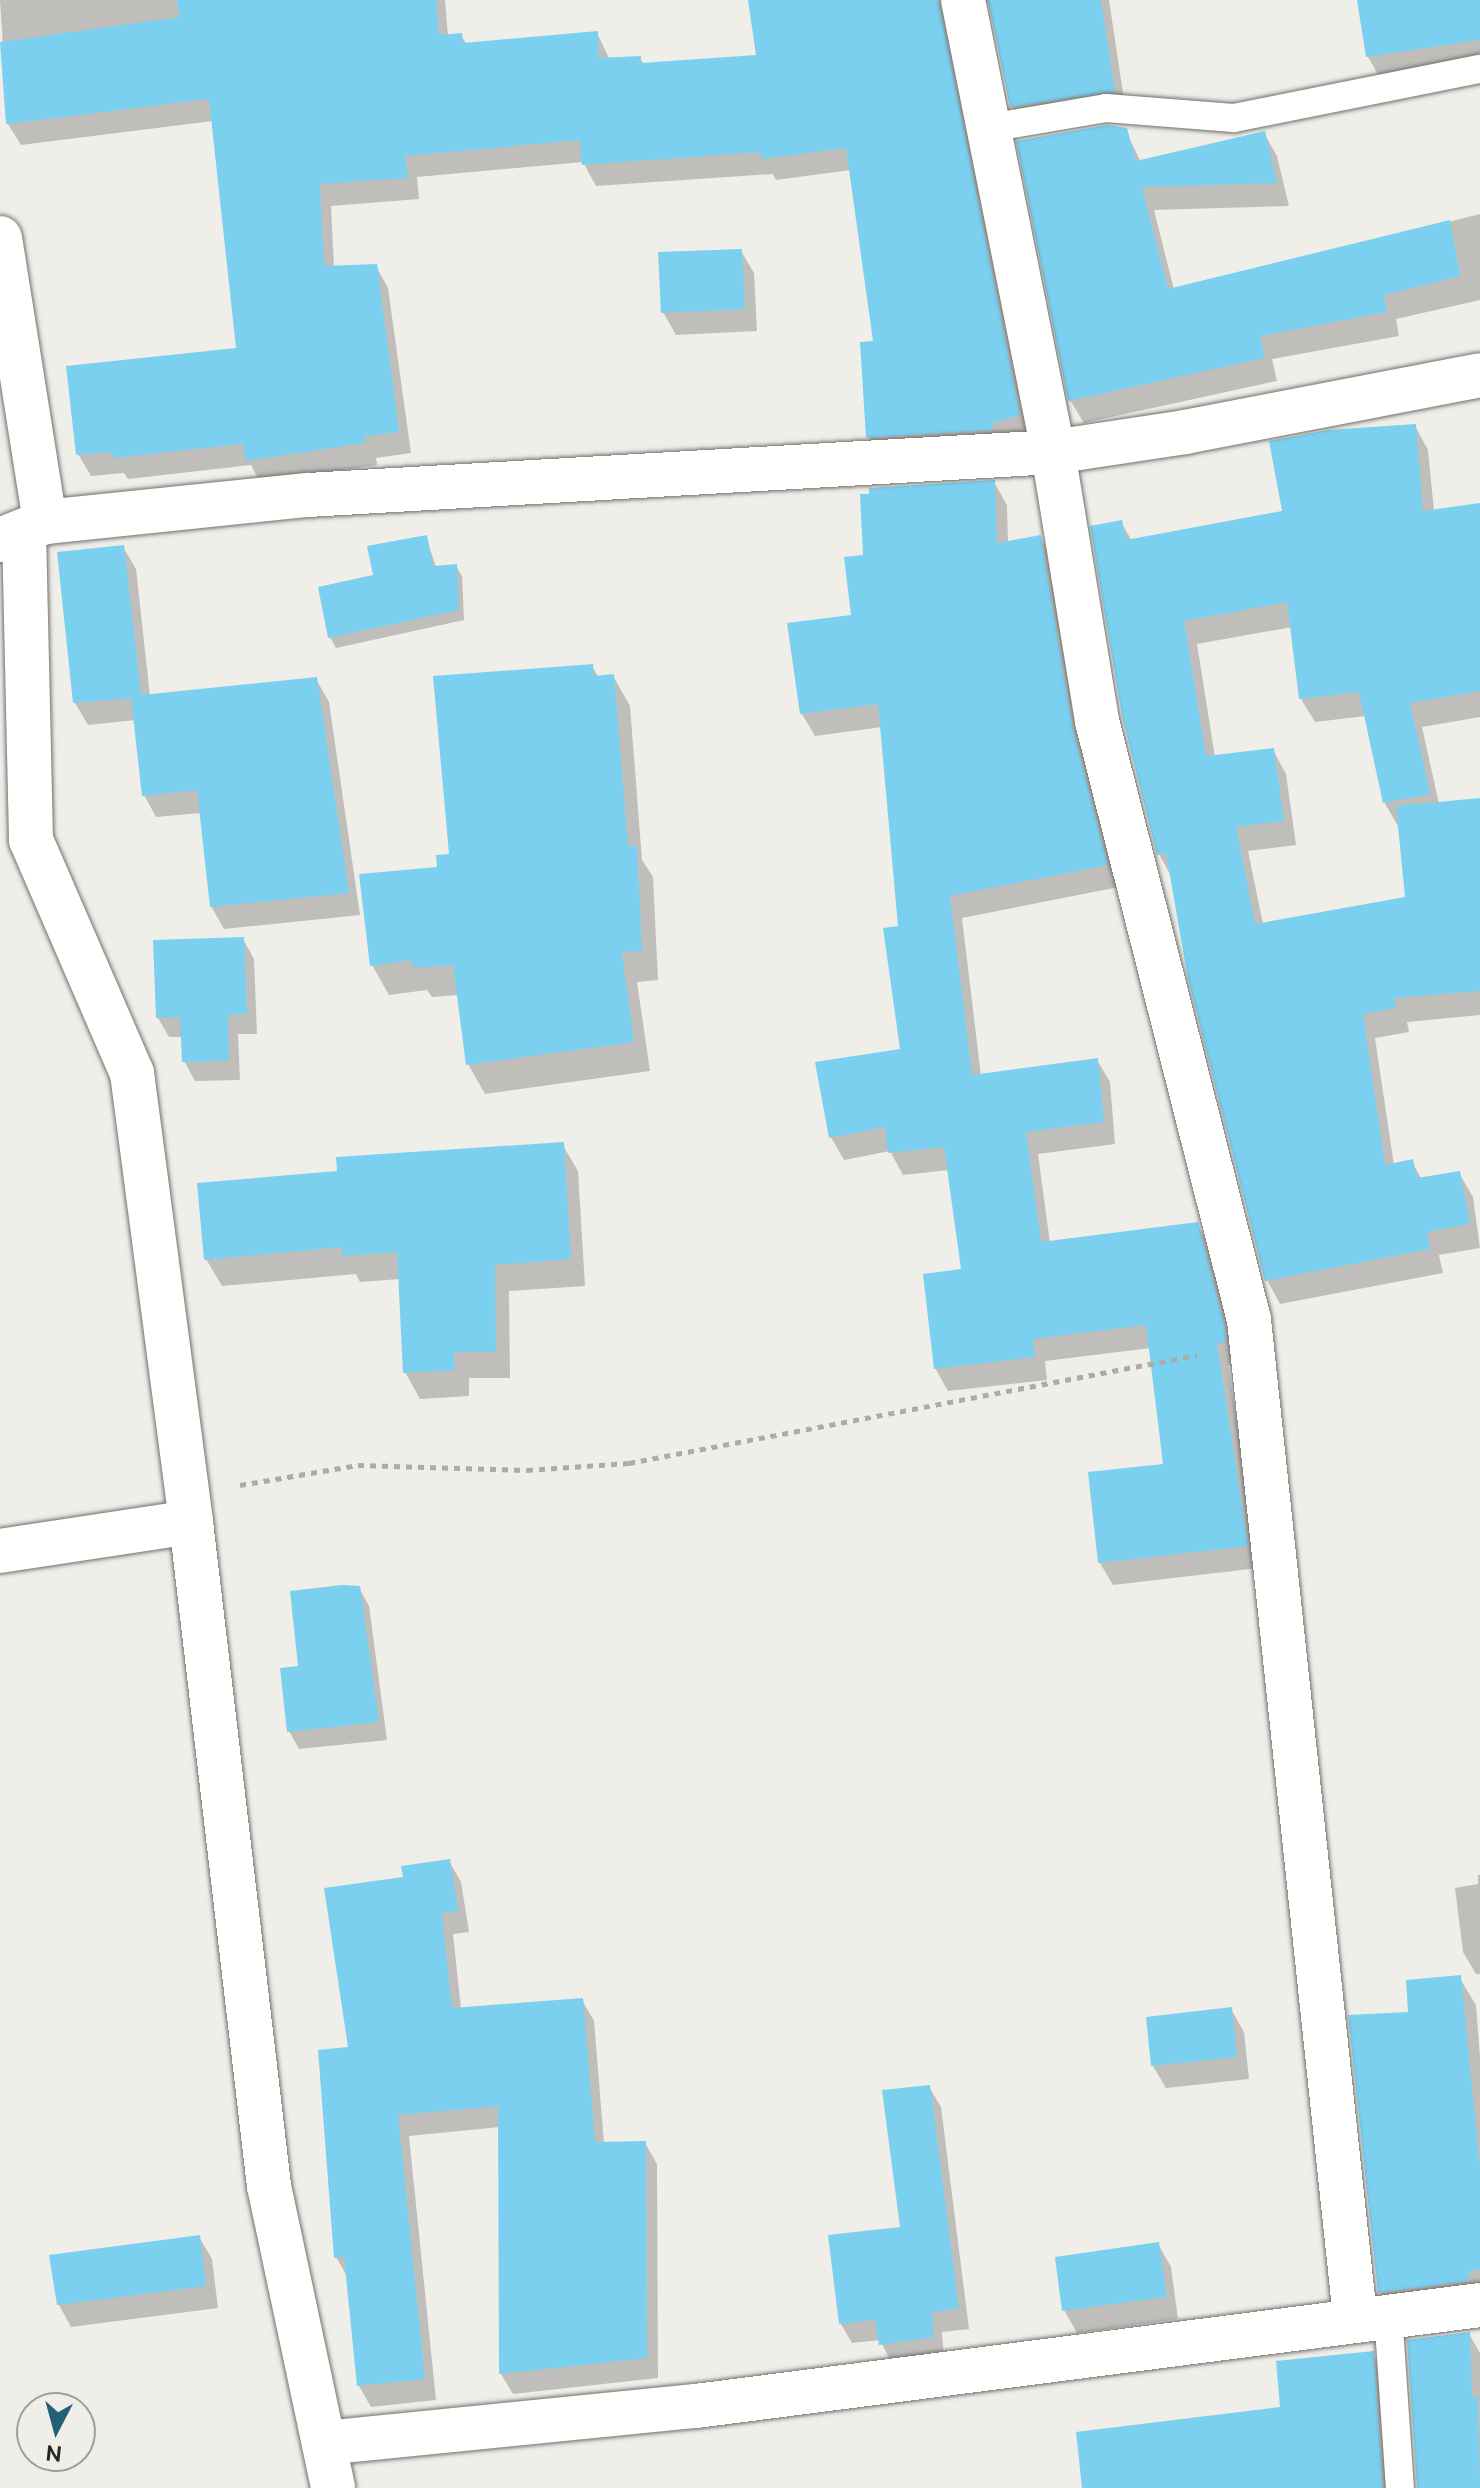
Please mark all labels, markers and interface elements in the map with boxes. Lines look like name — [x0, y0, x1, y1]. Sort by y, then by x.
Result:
north arrow — [16, 2392, 96, 2472]
text: N — [44, 2441, 63, 2468]

